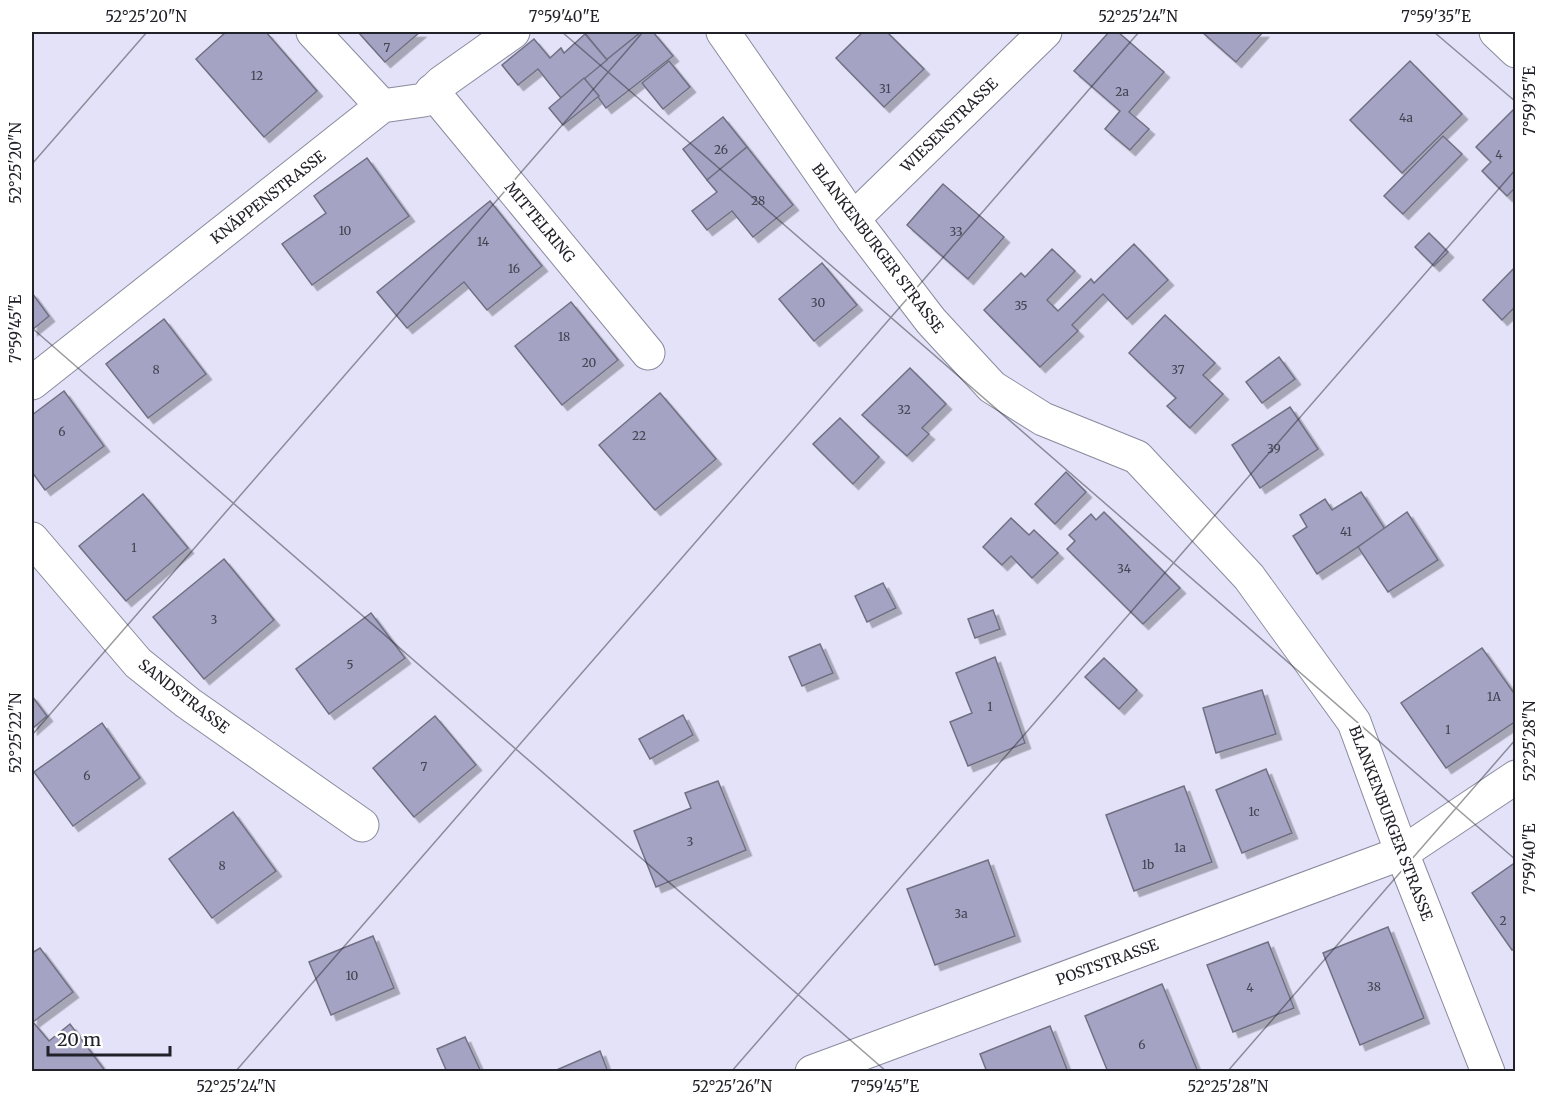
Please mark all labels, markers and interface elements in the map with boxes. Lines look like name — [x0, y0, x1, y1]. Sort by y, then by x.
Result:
text: 52°25'20"N — [105, 7, 187, 26]
text: 7°59'40"E — [529, 7, 600, 26]
text: 52°25'24"N — [1098, 7, 1178, 26]
text: 7°59'35"E — [1401, 7, 1471, 26]
house number: 7 — [384, 40, 391, 55]
text: 7°59'35"E — [1520, 66, 1539, 136]
house number: 12 — [251, 68, 263, 83]
street label: WIESENSTRASSE — [896, 73, 1002, 177]
house number: 31 — [879, 81, 891, 96]
house number: 2a — [1115, 84, 1129, 99]
house number: 4a — [1399, 110, 1414, 125]
text: 52°25'20"N — [6, 122, 25, 204]
house number: 26 — [714, 142, 728, 157]
street label: KNÄPPENSTRASSE — [207, 146, 330, 248]
house number: 4 — [1495, 147, 1503, 162]
street label: BLANKENBURGER STRASSE — [808, 159, 948, 337]
street label: MITTELRING — [501, 178, 579, 266]
house number: 28 — [751, 193, 765, 208]
house number: 10 — [339, 223, 352, 238]
house number: 33 — [949, 224, 963, 239]
house number: 14 — [477, 234, 490, 249]
house number: 16 — [508, 261, 520, 276]
text: 7°59'45"E — [6, 294, 25, 363]
house number: 30 — [811, 295, 825, 310]
house number: 35 — [1014, 298, 1028, 313]
house number: 18 — [558, 329, 570, 344]
house number: 20 — [582, 355, 597, 370]
house number: 8 — [152, 362, 160, 377]
house number: 37 — [1171, 362, 1185, 377]
house number: 32 — [897, 402, 911, 417]
house number: 6 — [58, 424, 66, 439]
house number: 22 — [632, 428, 646, 443]
house number: 39 — [1267, 441, 1281, 456]
house number: 41 — [1340, 524, 1353, 539]
house number: 1 — [131, 540, 137, 555]
house number: 34 — [1117, 561, 1132, 576]
house number: 3 — [211, 612, 218, 627]
street label: SANDSTRASSE — [135, 655, 234, 738]
house number: 5 — [346, 657, 354, 672]
house number: 1A — [1487, 689, 1502, 704]
text: 52°25'22"N — [6, 692, 25, 773]
house number: 1 — [987, 699, 993, 714]
text: 52°25'28"N — [1520, 700, 1539, 781]
house number: 1 — [1445, 722, 1451, 737]
street label: BLANKENBURGER STRASSE — [1345, 723, 1437, 924]
house number: 7 — [421, 759, 428, 774]
house number: 6 — [83, 768, 91, 783]
house number: 1c — [1248, 804, 1260, 819]
text: 7°59'40"E — [1520, 823, 1539, 894]
house number: 3 — [687, 834, 694, 849]
house number: 1a — [1174, 840, 1186, 855]
house number: 1b — [1142, 857, 1154, 872]
house number: 8 — [218, 858, 226, 873]
house number: 3a — [954, 906, 968, 921]
house number: 2 — [1499, 913, 1507, 928]
street label: POSTSTRASSE — [1053, 935, 1161, 989]
house number: 10 — [346, 968, 359, 983]
house number: 38 — [1367, 979, 1381, 994]
house number: 4 — [1246, 980, 1254, 995]
scale bar — [48, 1019, 170, 1057]
text: 20 m — [57, 1028, 101, 1051]
house number: 6 — [1138, 1037, 1146, 1052]
text: 52°25'24"N — [196, 1077, 276, 1096]
text: 52°25'26"N — [692, 1077, 772, 1096]
text: 7°59'45"E — [851, 1077, 920, 1096]
text: 52°25'28"N — [1188, 1077, 1269, 1096]

